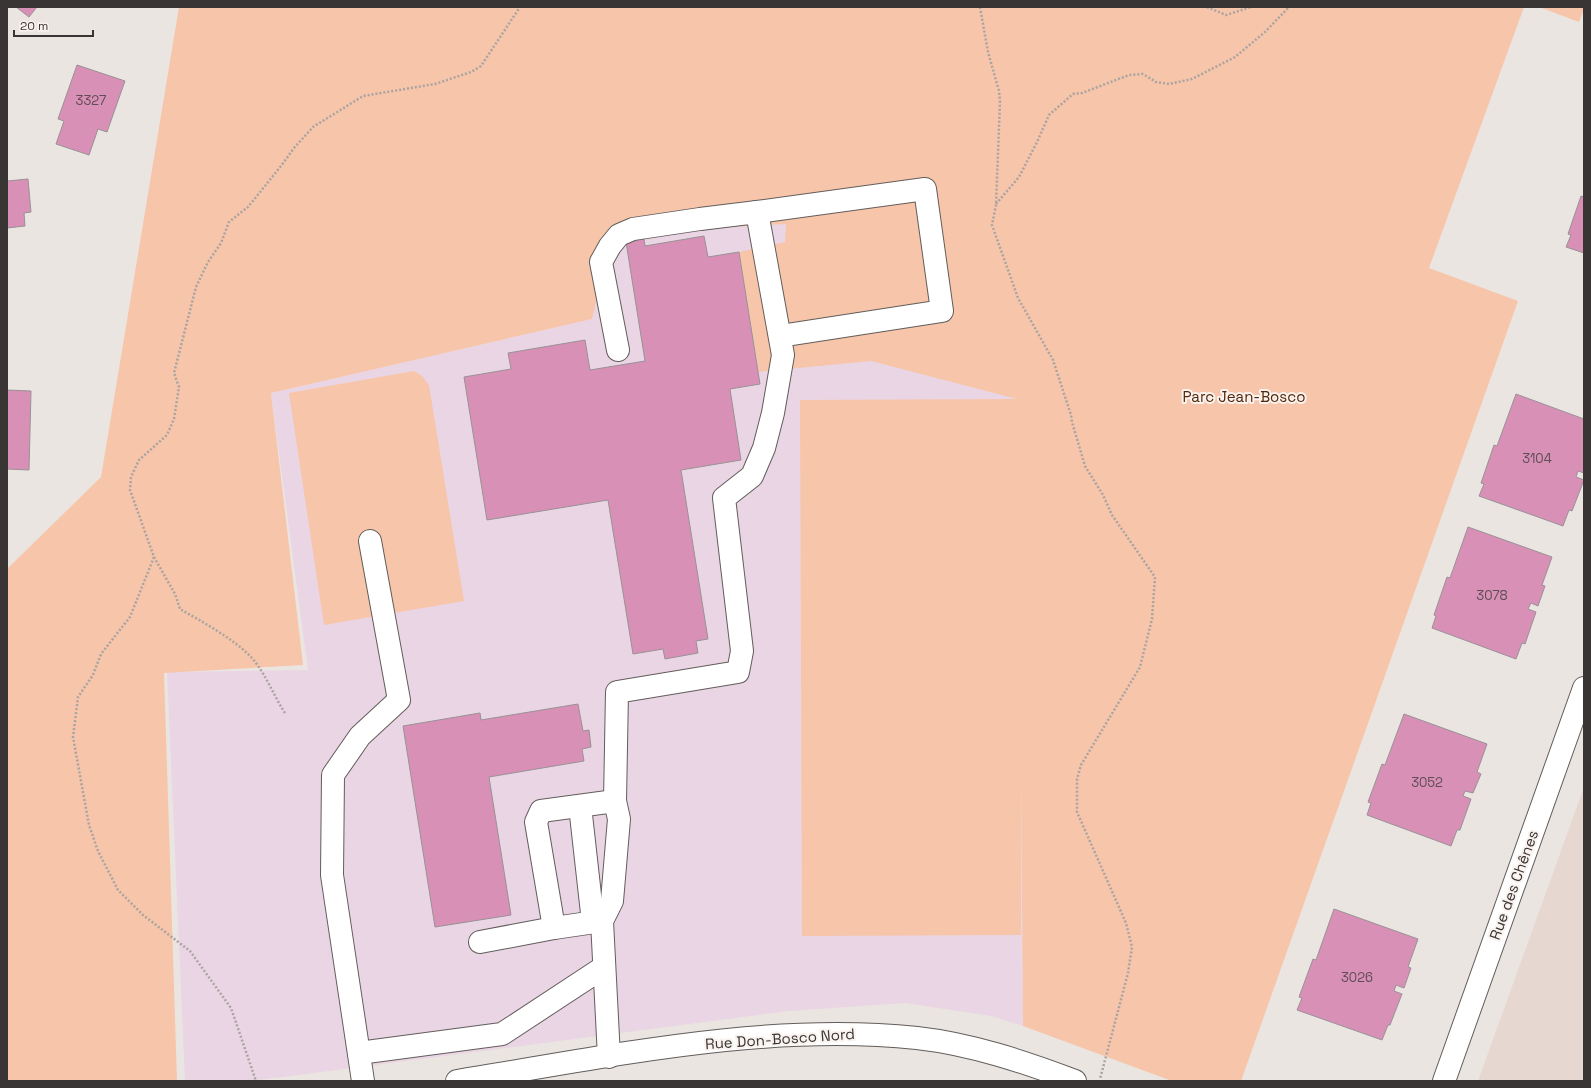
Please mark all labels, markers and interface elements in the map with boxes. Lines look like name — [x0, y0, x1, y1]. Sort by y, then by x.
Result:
scale bar — [14, 12, 93, 38]
text: 20 m — [20, 18, 48, 34]
house number: 3327 — [76, 92, 106, 109]
park label: Parc Jean-Bosco — [1182, 387, 1306, 406]
house number: 3104 — [1522, 450, 1552, 467]
house number: 3078 — [1476, 587, 1508, 604]
house number: 3052 — [1411, 774, 1443, 791]
street label: Rue des Chênes — [1485, 827, 1542, 942]
house number: 3026 — [1341, 969, 1373, 986]
street label: Rue Don-Bosco Nord — [704, 1024, 855, 1053]

